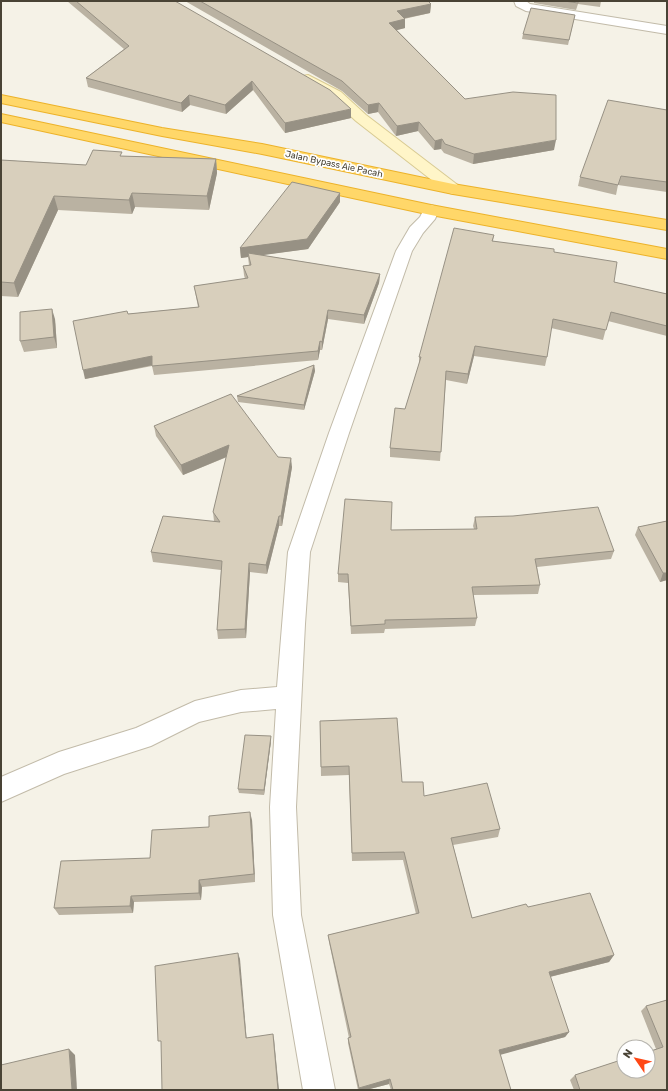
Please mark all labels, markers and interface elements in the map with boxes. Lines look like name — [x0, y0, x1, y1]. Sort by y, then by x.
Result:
street label: Jalan Bypass Aie Pacah — [284, 149, 384, 179]
north arrow — [616, 1039, 656, 1079]
text: N — [621, 1047, 636, 1061]

